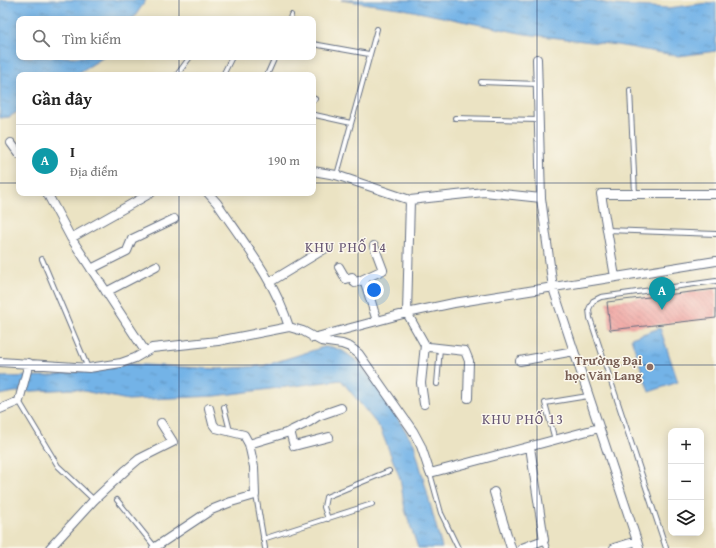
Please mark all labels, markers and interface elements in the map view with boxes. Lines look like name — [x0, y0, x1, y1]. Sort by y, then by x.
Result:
search box — [16, 16, 316, 60]
icon: search — [30, 27, 52, 49]
text: Tìm kiếm — [62, 28, 121, 49]
text: Gần đây — [32, 86, 92, 111]
text: I — [70, 141, 75, 162]
text: A — [41, 151, 49, 170]
text: 190 m — [268, 151, 300, 170]
text: Địa điểm — [70, 162, 118, 181]
district label: KHU PHỐ 14 — [305, 237, 387, 257]
pin: A — [649, 277, 675, 310]
your location — [364, 280, 384, 300]
place label: Trường Đại học Văn Lang — [565, 351, 642, 385]
marker: Trường Đại học Văn Lang — [645, 362, 655, 372]
district label: KHU PHỐ 13 — [482, 409, 564, 429]
map controls — [668, 428, 704, 536]
button: + — [668, 428, 704, 464]
button: − — [668, 464, 704, 500]
button: layers — [668, 500, 704, 536]

